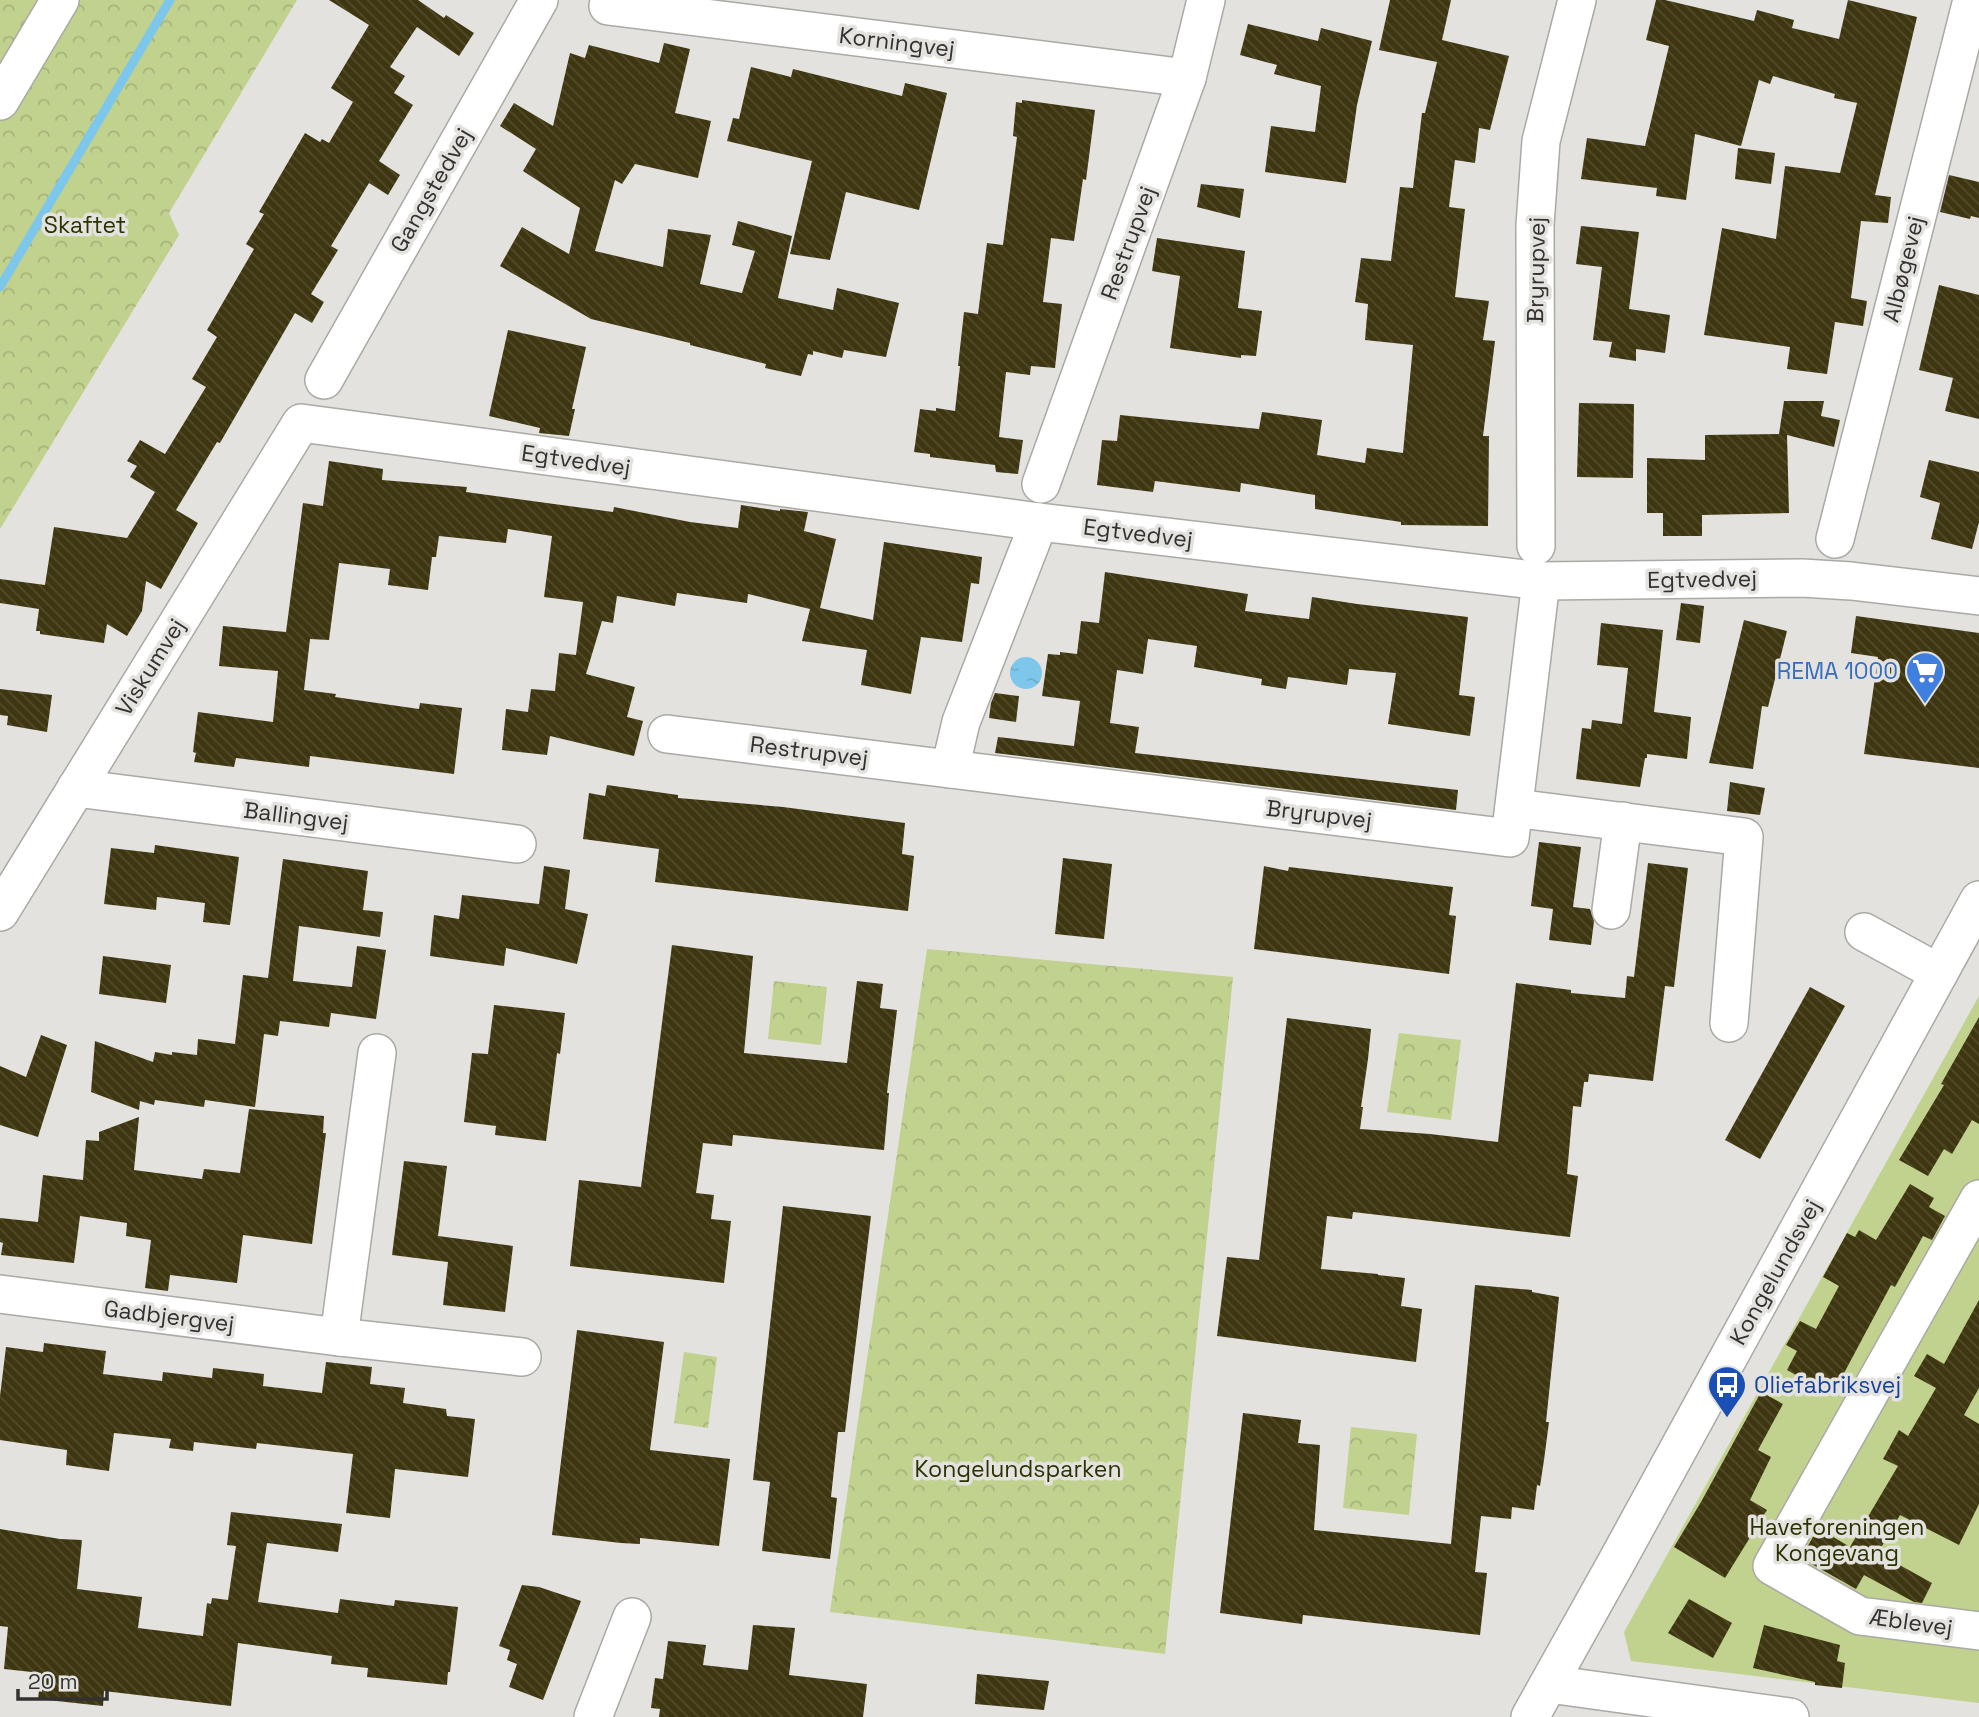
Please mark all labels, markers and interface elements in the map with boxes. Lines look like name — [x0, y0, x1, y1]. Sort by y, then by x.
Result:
street label: Korningvej — [837, 20, 957, 64]
street label: Gangstedvej — [383, 122, 479, 258]
street label: Restrupvej — [1094, 182, 1162, 304]
park label: Skaftet — [44, 210, 126, 240]
street label: Albøgevej — [1875, 213, 1931, 325]
street label: Bryrupvej — [1520, 217, 1552, 323]
street label: Egtvedvej — [520, 437, 632, 483]
street label: Egtvedvej — [1082, 511, 1194, 555]
street label: Egtvedvej — [1647, 563, 1757, 595]
street label: Viskumvej — [108, 613, 192, 721]
supermarket icon: REMA 1000 — [1904, 650, 1946, 705]
place label: REMA 1000 — [1777, 656, 1898, 686]
street label: Restrupvej — [748, 729, 870, 773]
street label: Bryrupvej — [1264, 793, 1374, 835]
street label: Ballingvej — [242, 795, 350, 837]
street label: Kongelundsvej — [1723, 1194, 1827, 1350]
street label: Gadbjergvej — [102, 1293, 236, 1339]
bus stop icon: Oliefabriksvej — [1706, 1364, 1748, 1419]
place label: Oliefabriksvej — [1754, 1370, 1901, 1400]
park label: Kongelundsparken — [914, 1454, 1122, 1484]
park label: Haveforeningen Kongevang — [1750, 1512, 1924, 1568]
street label: Æblevej — [1867, 1601, 1955, 1643]
scale bar — [18, 1658, 107, 1702]
text: 20 m — [28, 1668, 78, 1695]

